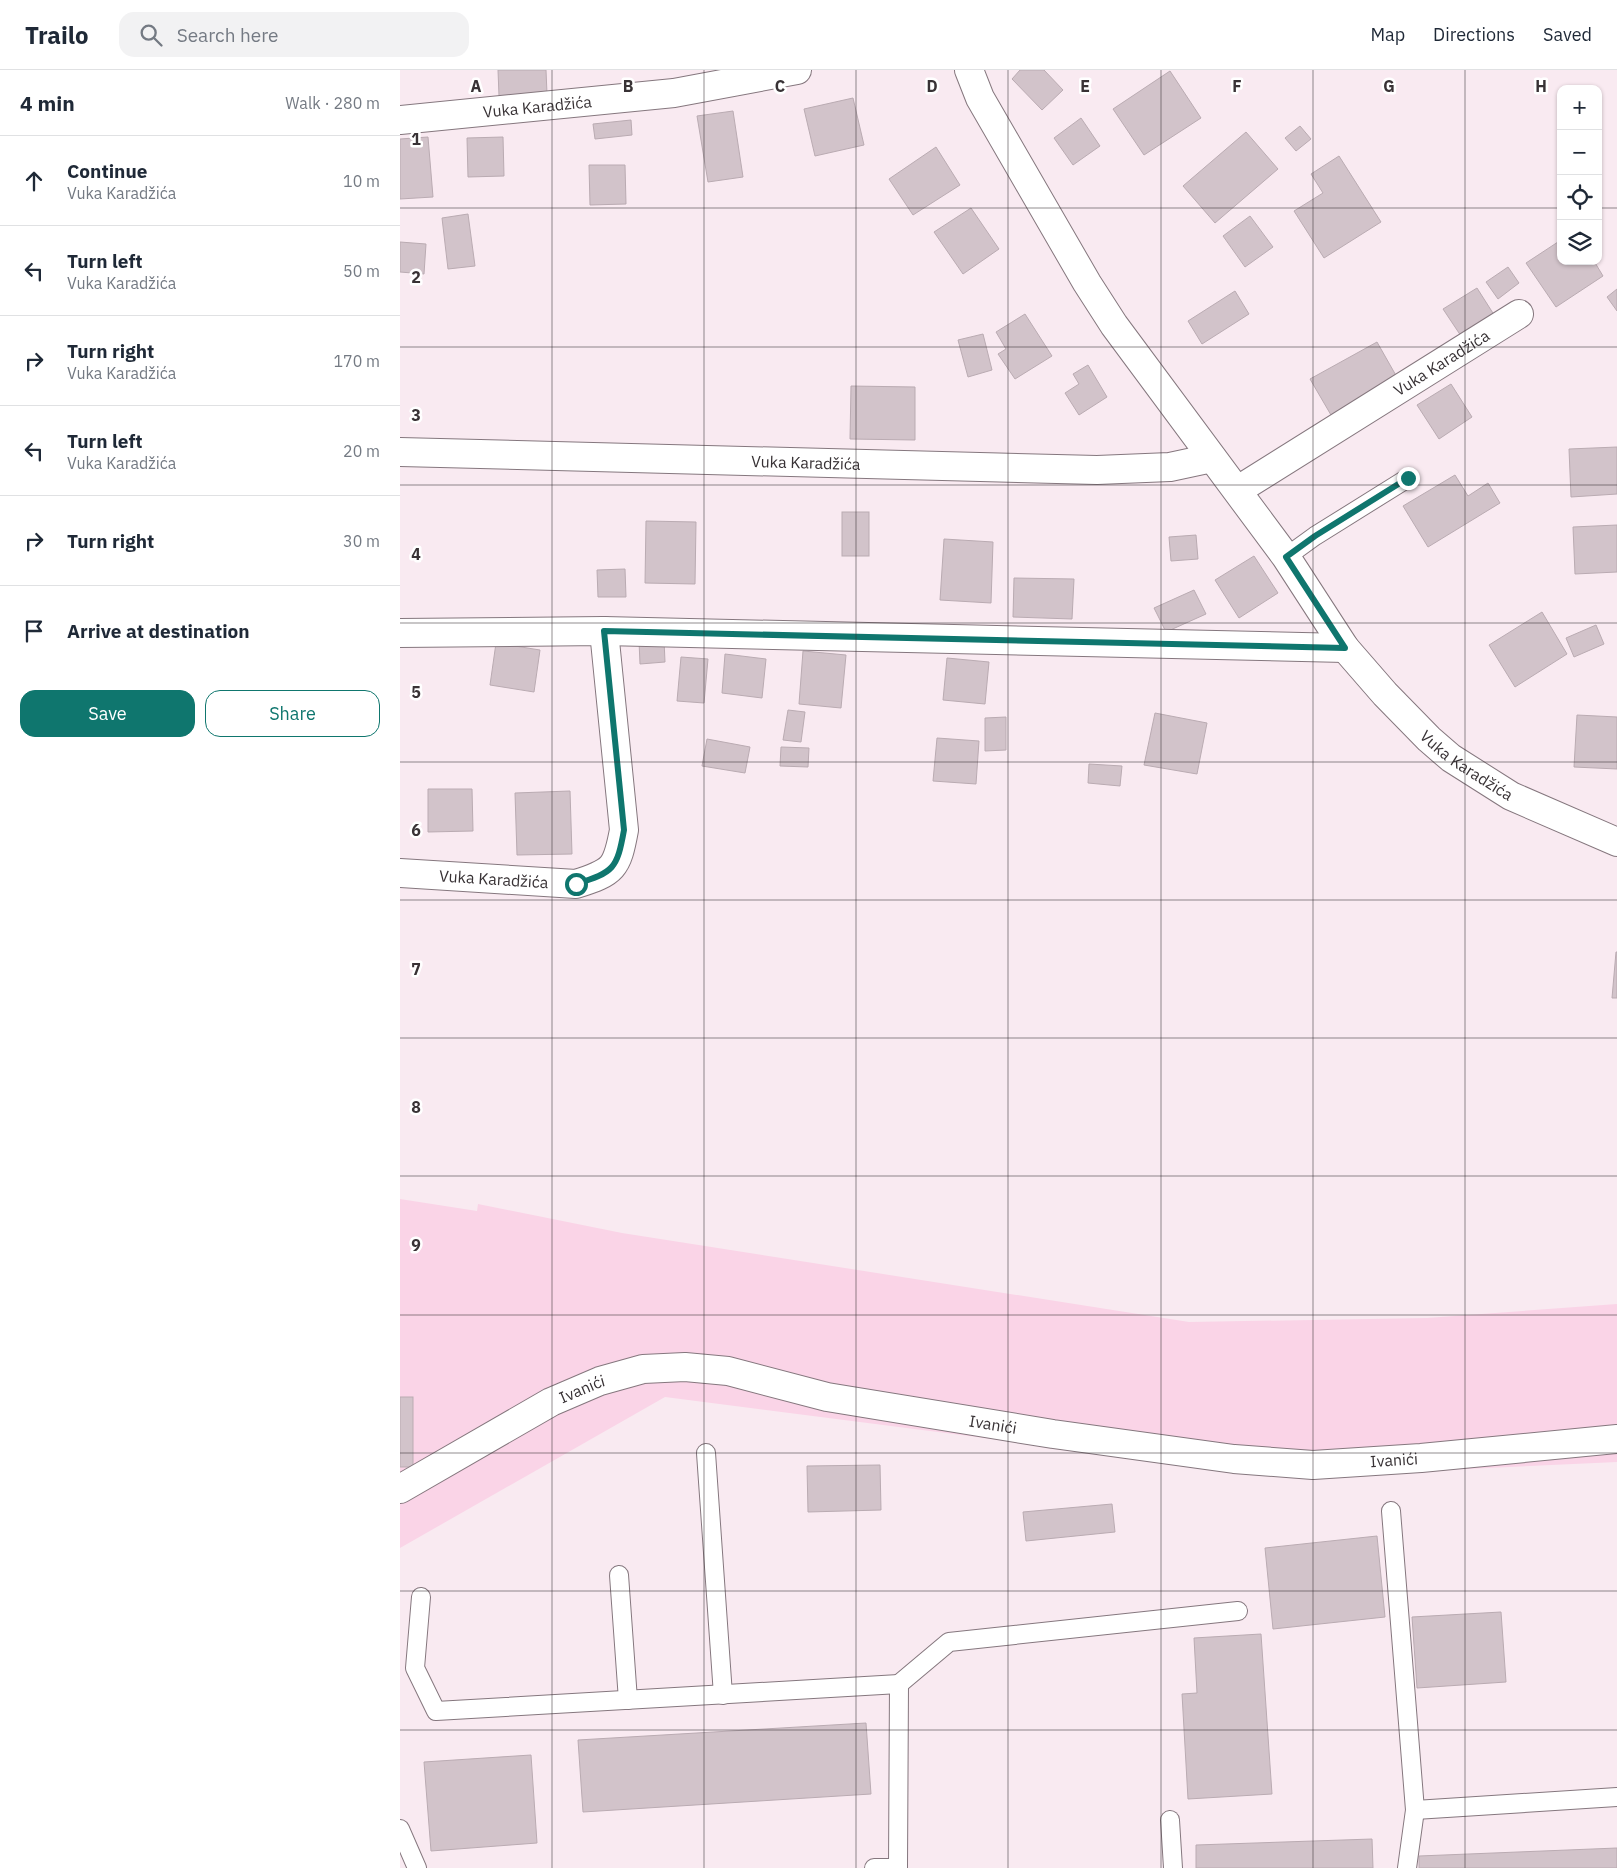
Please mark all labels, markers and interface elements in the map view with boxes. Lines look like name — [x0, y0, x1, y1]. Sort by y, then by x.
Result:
search box — [119, 12, 469, 57]
text: Trailo — [25, 19, 89, 51]
icon: search — [137, 21, 165, 49]
text: Search here — [177, 23, 278, 47]
text: Map — [1370, 23, 1405, 46]
text: Directions — [1433, 23, 1515, 46]
text: Saved — [1543, 23, 1592, 46]
text: A — [471, 76, 482, 96]
text: B — [623, 76, 634, 96]
text: C — [775, 76, 785, 96]
text: D — [926, 76, 938, 96]
text: E — [1080, 76, 1090, 96]
text: F — [1232, 76, 1242, 96]
text: G — [1383, 76, 1395, 96]
text: H — [1535, 76, 1547, 96]
map controls — [1557, 85, 1602, 265]
button: + — [1557, 85, 1602, 130]
text: 4 min — [20, 89, 75, 117]
street label: Vuka Karadžića — [482, 91, 593, 122]
text: Walk · 280 m — [285, 93, 380, 113]
text: 1 — [411, 129, 421, 149]
button: − — [1557, 130, 1602, 175]
text: Continue — [67, 159, 147, 183]
icon: ahead — [20, 167, 48, 195]
text: 10 m — [343, 171, 380, 191]
button: locate — [1557, 175, 1602, 220]
text: Vuka Karadžića — [67, 183, 176, 203]
button: layers — [1557, 220, 1602, 265]
text: Turn left — [67, 249, 143, 273]
icon: left — [20, 257, 48, 285]
text: 50 m — [343, 261, 380, 281]
text: 2 — [411, 267, 421, 287]
text: Vuka Karadžića — [67, 273, 176, 293]
street label: Vuka Karadžića — [1390, 325, 1493, 400]
text: Turn right — [67, 339, 154, 363]
icon: right — [20, 347, 48, 375]
text: 170 m — [333, 351, 380, 371]
text: Vuka Karadžića — [67, 363, 176, 383]
text: 3 — [411, 405, 421, 425]
text: Turn left — [67, 429, 143, 453]
icon: left — [20, 437, 48, 465]
text: 20 m — [343, 441, 380, 461]
street label: Vuka Karadžića — [751, 451, 861, 474]
text: Vuka Karadžića — [67, 453, 176, 473]
route end — [1397, 467, 1420, 490]
icon: right — [20, 527, 48, 555]
text: Turn right — [67, 529, 154, 553]
text: 30 m — [343, 531, 380, 551]
text: 4 — [411, 544, 421, 564]
icon: arrive — [20, 617, 48, 645]
text: Arrive at destination — [67, 619, 250, 643]
text: 5 — [411, 682, 421, 702]
button: Save — [20, 690, 195, 737]
button: Share — [205, 690, 380, 737]
street label: Vuka Karadžića — [1416, 726, 1517, 805]
text: 6 — [411, 820, 421, 840]
street label: Vuka Karadžića — [439, 865, 549, 892]
route start — [565, 873, 588, 896]
text: 7 — [411, 959, 421, 979]
text: 8 — [411, 1097, 421, 1117]
text: 9 — [411, 1235, 421, 1255]
street label: Ivanići — [556, 1370, 607, 1407]
street label: Ivanići — [968, 1410, 1018, 1438]
street label: Ivanići — [1370, 1448, 1419, 1471]

